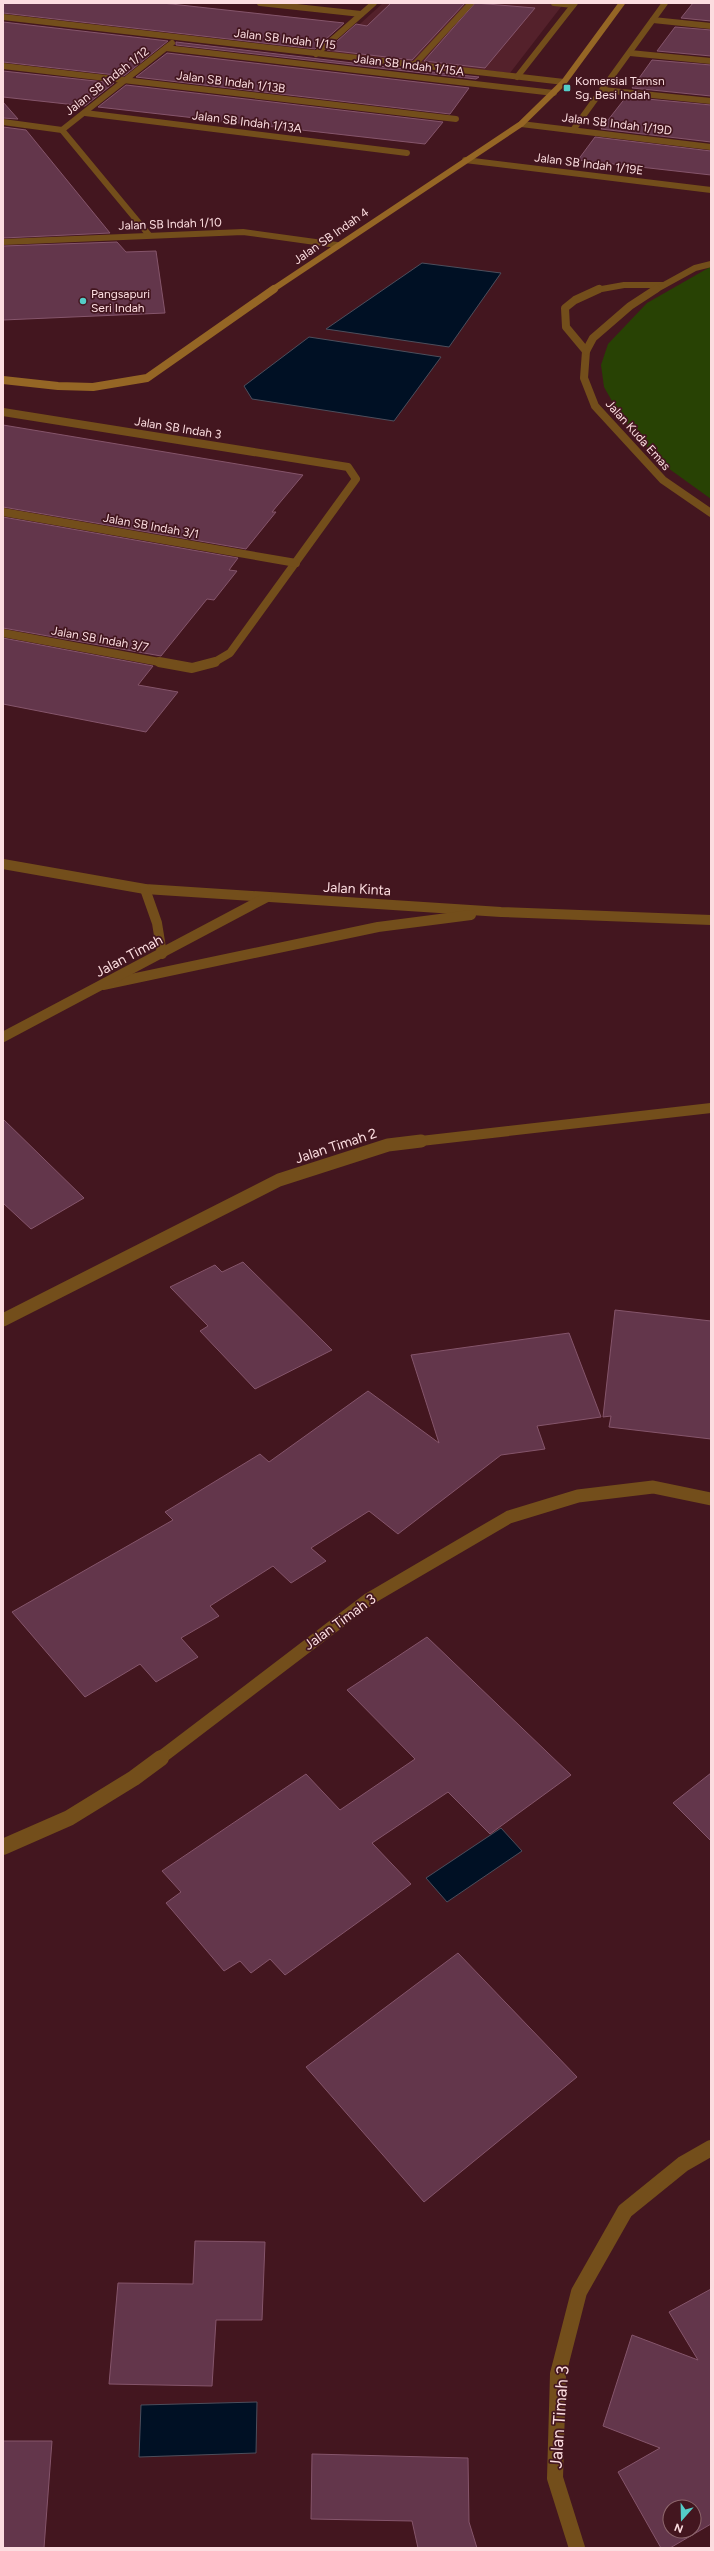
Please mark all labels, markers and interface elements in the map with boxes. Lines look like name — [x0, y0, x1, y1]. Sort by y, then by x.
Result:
street label: Jalan SB Indah 1/15 — [233, 26, 337, 52]
street label: Jalan SB Indah 1/12 — [62, 44, 152, 118]
street label: Jalan SB Indah 1/15A — [353, 51, 465, 79]
street label: Jalan SB Indah 1/13B — [176, 68, 286, 96]
place label: Komersial Tamsn Sg. Besi Indah — [575, 74, 665, 102]
marker: Komersial Tamsn Sg. Besi Indah — [562, 83, 572, 93]
street label: Jalan SB Indah 1/13A — [191, 108, 303, 136]
street label: Jalan SB Indah 1/19D — [561, 110, 673, 138]
street label: Jalan SB Indah 1/19E — [534, 150, 644, 178]
street label: Jalan SB Indah 4 — [291, 205, 372, 267]
street label: Jalan SB Indah 1/10 — [118, 215, 222, 233]
place label: Pangsapuri Seri Indah — [91, 287, 150, 315]
marker: Pangsapuri Seri Indah — [78, 296, 88, 306]
street label: Jalan Kuda Emas — [603, 397, 674, 473]
street label: Jalan SB Indah 3 — [134, 414, 222, 442]
street label: Jalan SB Indah 3/1 — [102, 511, 200, 541]
street label: Jalan SB Indah 3/7 — [50, 624, 150, 655]
street label: Jalan Kinta — [323, 879, 391, 899]
street label: Jalan Timah — [92, 931, 166, 981]
street label: Jalan Timah 2 — [293, 1125, 379, 1167]
street label: Jalan Timah 3 — [301, 1590, 379, 1654]
street label: Jalan Timah 3 — [545, 2365, 573, 2469]
north arrow — [662, 2499, 702, 2539]
text: N — [673, 2520, 685, 2535]

